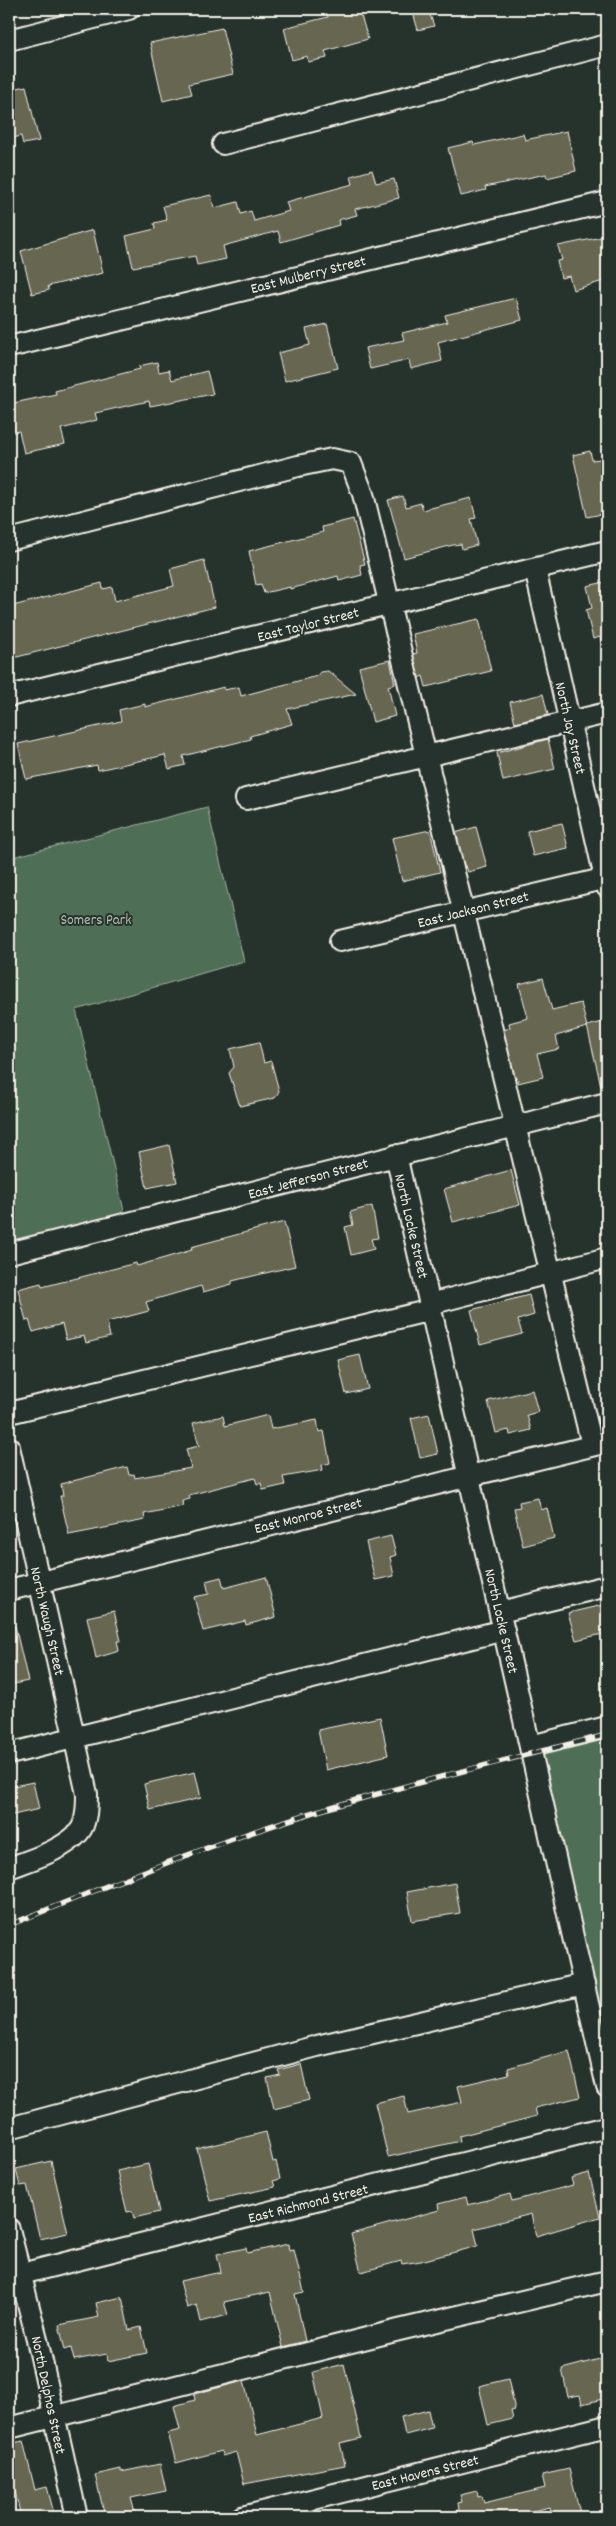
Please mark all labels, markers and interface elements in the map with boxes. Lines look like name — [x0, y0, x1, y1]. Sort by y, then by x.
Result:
street label: East Mulberry Street — [248, 251, 369, 301]
street label: East Taylor Street — [255, 603, 362, 649]
street label: North Jay Street — [548, 680, 590, 777]
street label: East Jackson Street — [416, 886, 532, 935]
park label: Somers Park — [60, 910, 132, 932]
street label: East Jefferson Street — [246, 1153, 371, 1207]
street label: North Locke Street — [387, 1172, 433, 1281]
street label: East Monroe Street — [252, 1493, 365, 1541]
street label: North Waugh Street — [23, 1565, 69, 1678]
street label: North Locke Street — [477, 1567, 523, 1676]
street label: East Richmond Street — [246, 2179, 371, 2230]
street label: North Delphos Street — [24, 2334, 70, 2457]
street label: East Havens Street — [370, 2450, 482, 2498]

